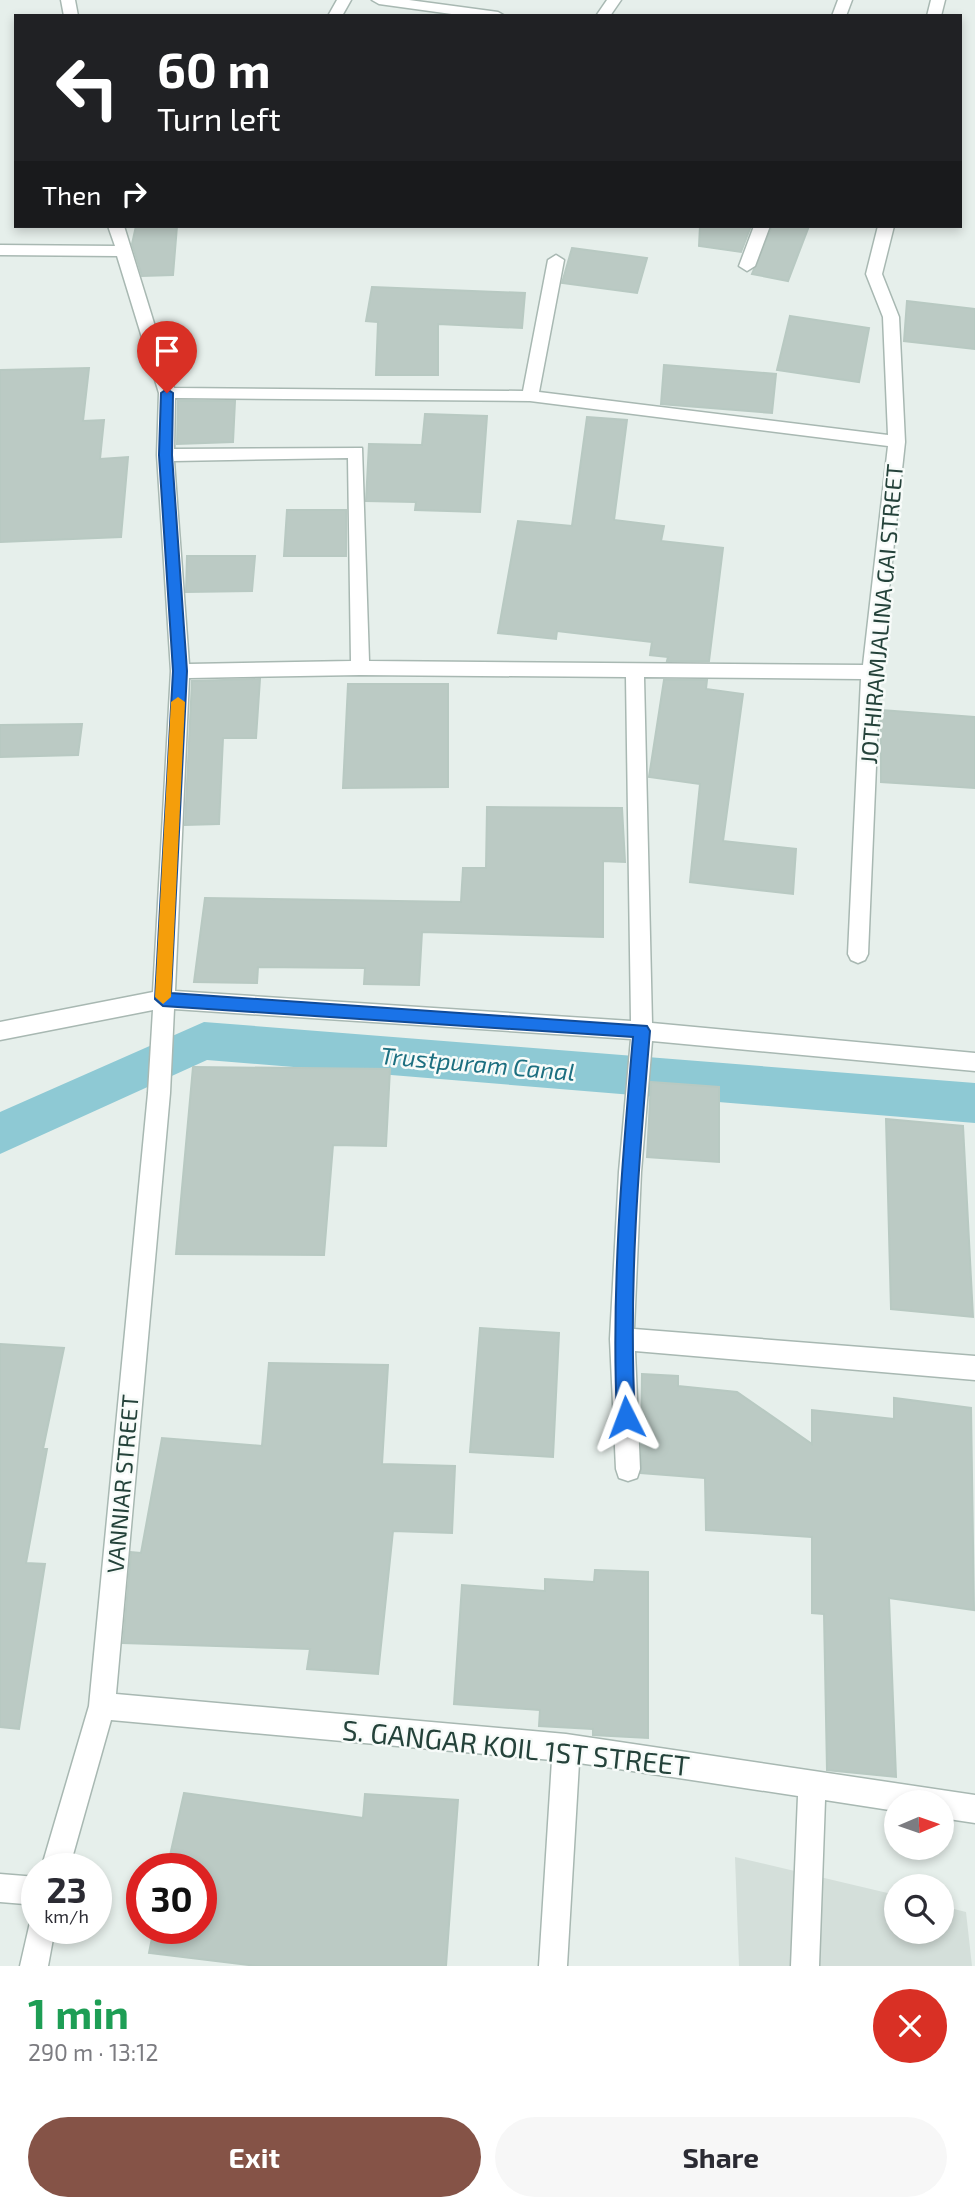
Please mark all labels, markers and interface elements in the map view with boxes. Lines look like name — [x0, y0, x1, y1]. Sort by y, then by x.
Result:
text: 60 m — [157, 39, 271, 98]
icon: left — [42, 42, 133, 133]
text: Turn left — [157, 99, 281, 137]
icon: right — [115, 175, 153, 213]
text: Then — [42, 179, 101, 210]
pin — [137, 321, 197, 393]
icon: arrive — [148, 332, 186, 370]
street label: JOTHIRAMJALINA GAI STREET — [854, 463, 908, 765]
water label: Trustpuram Canal — [380, 1040, 576, 1086]
position arrow — [589, 1380, 663, 1454]
street label: VANNIAR STREET — [100, 1393, 144, 1575]
street label: S. GANGAR KOIL 1ST STREET — [341, 1712, 691, 1782]
north arrow — [884, 1790, 954, 1860]
map controls — [884, 1790, 954, 1944]
speed limit sign: 30 — [126, 1853, 217, 1944]
text: 23 — [46, 1868, 87, 1910]
button: search — [884, 1874, 954, 1944]
text: km/h — [44, 1905, 89, 1927]
text: 1 min — [28, 1987, 129, 2037]
button: close — [873, 1989, 947, 2063]
text: 290 m · 13:12 — [28, 2038, 158, 2066]
button: Exit — [28, 2117, 481, 2197]
button: Share — [495, 2117, 947, 2197]

